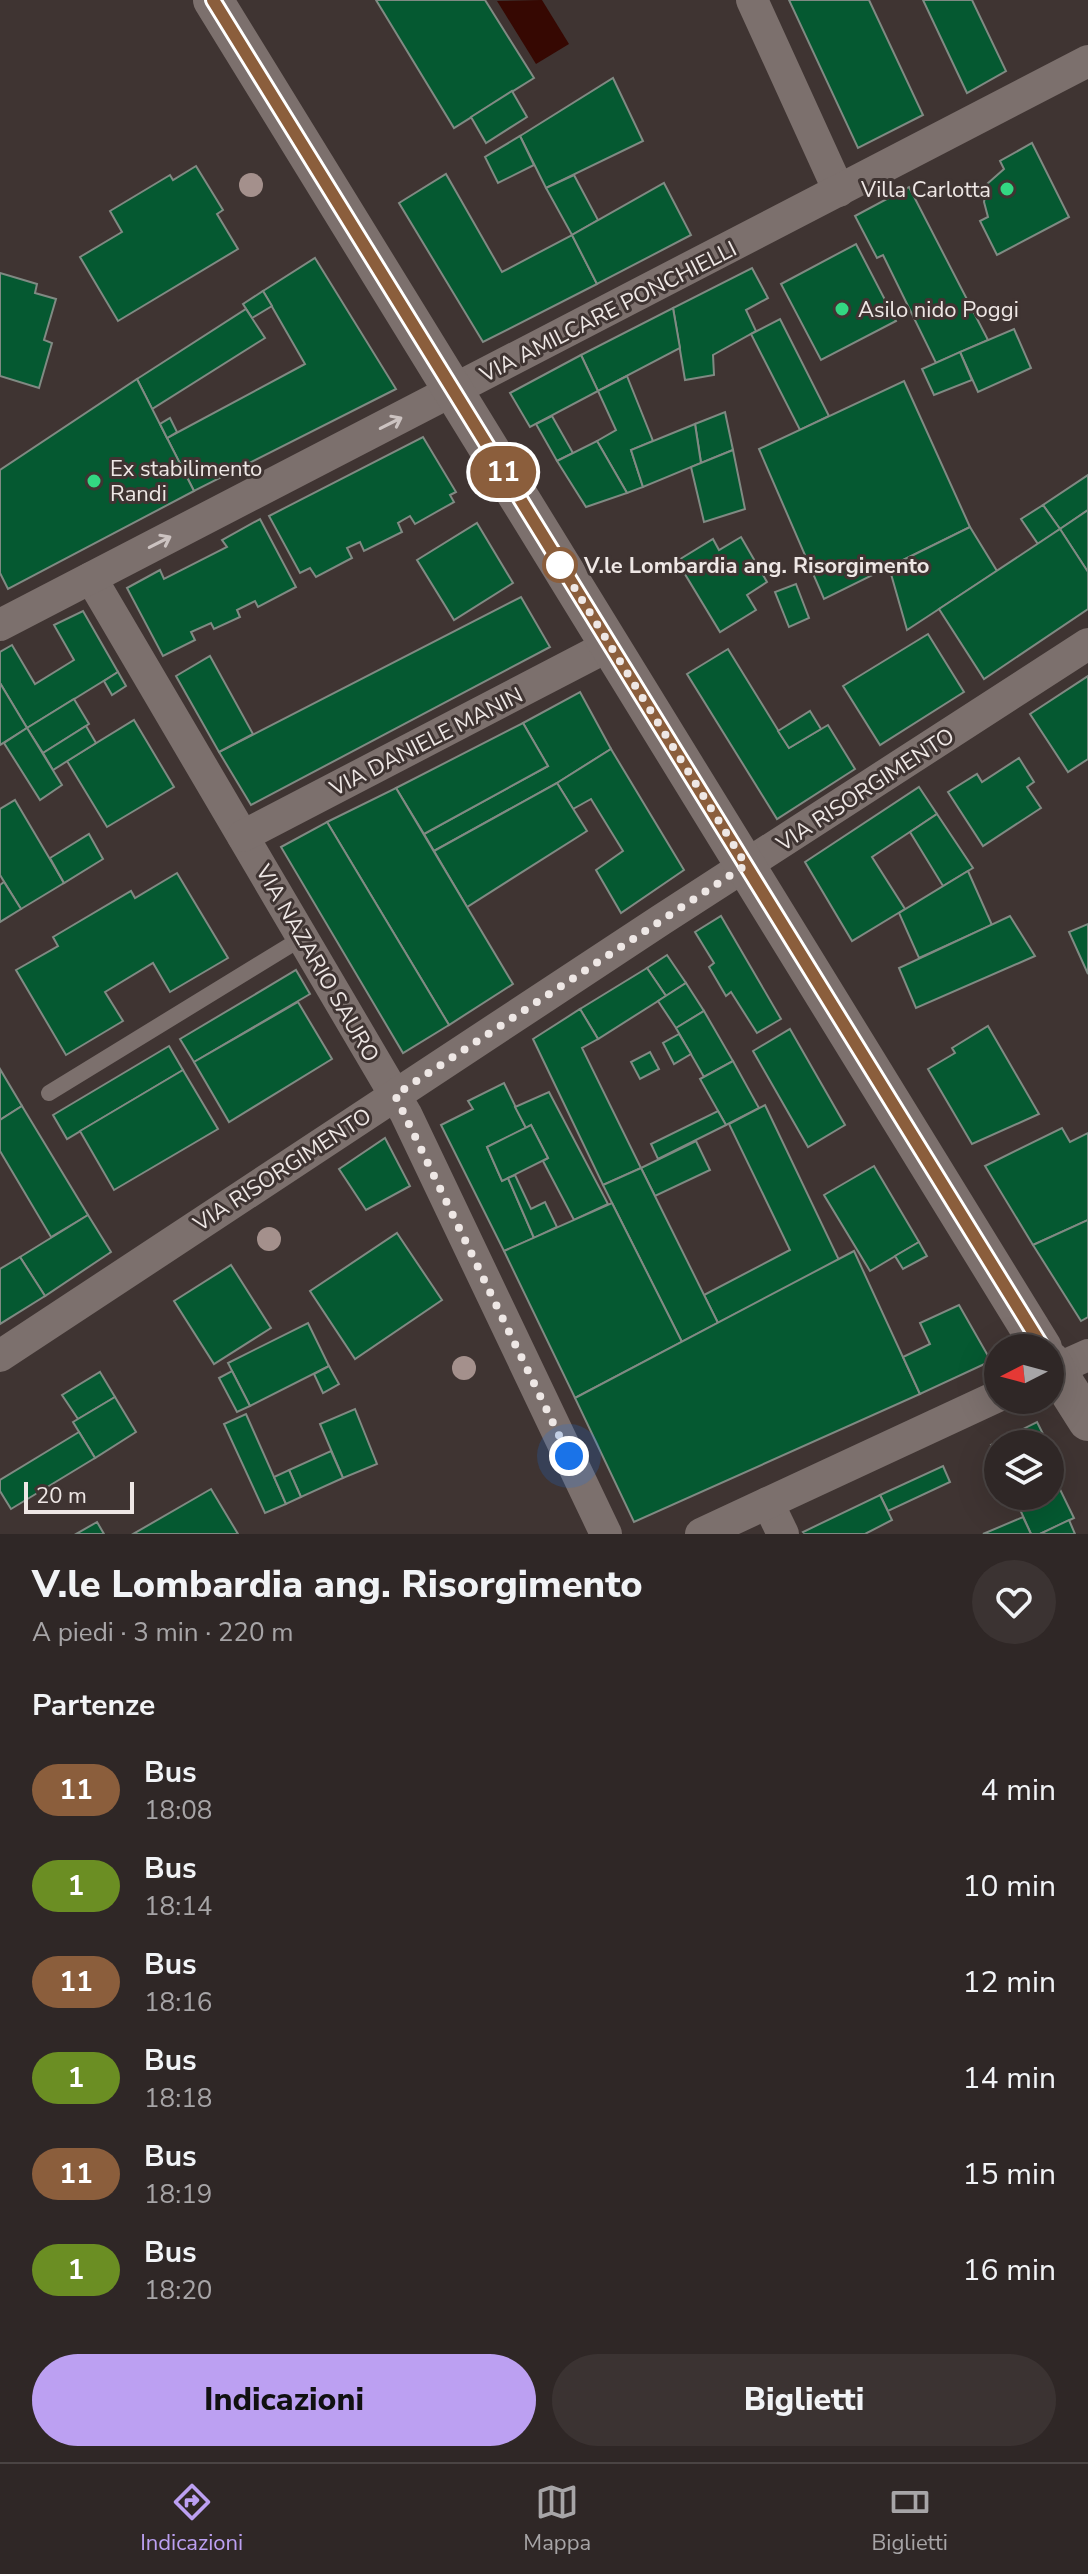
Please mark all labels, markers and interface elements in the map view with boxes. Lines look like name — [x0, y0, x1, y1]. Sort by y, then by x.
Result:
place label: Villa Carlotta — [860, 175, 991, 205]
marker: Villa Carlotta — [998, 180, 1016, 198]
street label: VIA AMILCARE PONCHIELLI — [474, 234, 742, 390]
place label: Asilo nido Poggi — [858, 295, 1019, 325]
marker: Asilo nido Poggi — [833, 300, 851, 318]
one-way arrow — [379, 415, 403, 431]
line badge: 11 — [467, 446, 539, 498]
text: 11 — [486, 453, 520, 491]
place label: Ex stabilimento Randi — [110, 454, 262, 509]
marker: Ex stabilimento Randi — [85, 472, 103, 490]
one-way arrow — [148, 534, 171, 550]
marker: V.le Lombardia ang. Risorgimento — [543, 548, 577, 582]
place label: V.le Lombardia ang. Risorgimento — [583, 551, 930, 581]
street label: VIA DANIELE MANIN — [324, 680, 528, 804]
street label: VIA RISORGIMENTO — [770, 721, 960, 859]
street label: VIA NAZARIO SAURO — [248, 859, 386, 1068]
street label: VIA RISORGIMENTO — [187, 1101, 377, 1239]
north arrow — [984, 1334, 1064, 1414]
map controls — [984, 1334, 1064, 1510]
button: layers — [984, 1430, 1064, 1510]
your location — [549, 1436, 589, 1476]
scale bar — [24, 1478, 134, 1514]
text: 20 m — [36, 1481, 87, 1511]
text: V.le Lombardia ang. Risorgimento — [32, 1559, 643, 1610]
button: heart — [972, 1560, 1056, 1644]
text: A piedi · 3 min · 220 m — [32, 1615, 294, 1650]
text: Partenze — [32, 1685, 155, 1726]
text: Bus — [144, 1752, 197, 1793]
text: 4 min — [981, 1770, 1056, 1811]
text: 11 — [59, 1771, 93, 1809]
text: 18:08 — [144, 1793, 212, 1828]
text: Bus — [144, 1848, 197, 1889]
text: 10 min — [963, 1866, 1056, 1907]
text: 1 — [68, 1867, 84, 1905]
text: 18:14 — [144, 1889, 212, 1924]
text: Bus — [144, 1944, 197, 1985]
text: 12 min — [963, 1962, 1056, 2003]
text: 11 — [59, 1963, 93, 2001]
text: 18:16 — [144, 1985, 212, 2020]
text: Bus — [144, 2040, 197, 2081]
text: 14 min — [963, 2058, 1056, 2099]
text: 1 — [68, 2059, 84, 2097]
text: 18:18 — [144, 2081, 212, 2116]
text: Bus — [144, 2136, 197, 2177]
text: 15 min — [963, 2154, 1056, 2195]
text: 11 — [59, 2155, 93, 2193]
text: 18:19 — [144, 2177, 212, 2212]
text: Bus — [144, 2232, 197, 2273]
text: 16 min — [963, 2250, 1056, 2291]
text: 1 — [68, 2251, 84, 2289]
text: 18:20 — [144, 2273, 212, 2308]
button: Indicazioni — [32, 2354, 536, 2446]
button: Biglietti — [552, 2354, 1056, 2446]
tab: Indicazioni — [140, 2480, 243, 2558]
tab: Mappa — [523, 2480, 591, 2558]
tab: Biglietti — [871, 2480, 948, 2558]

